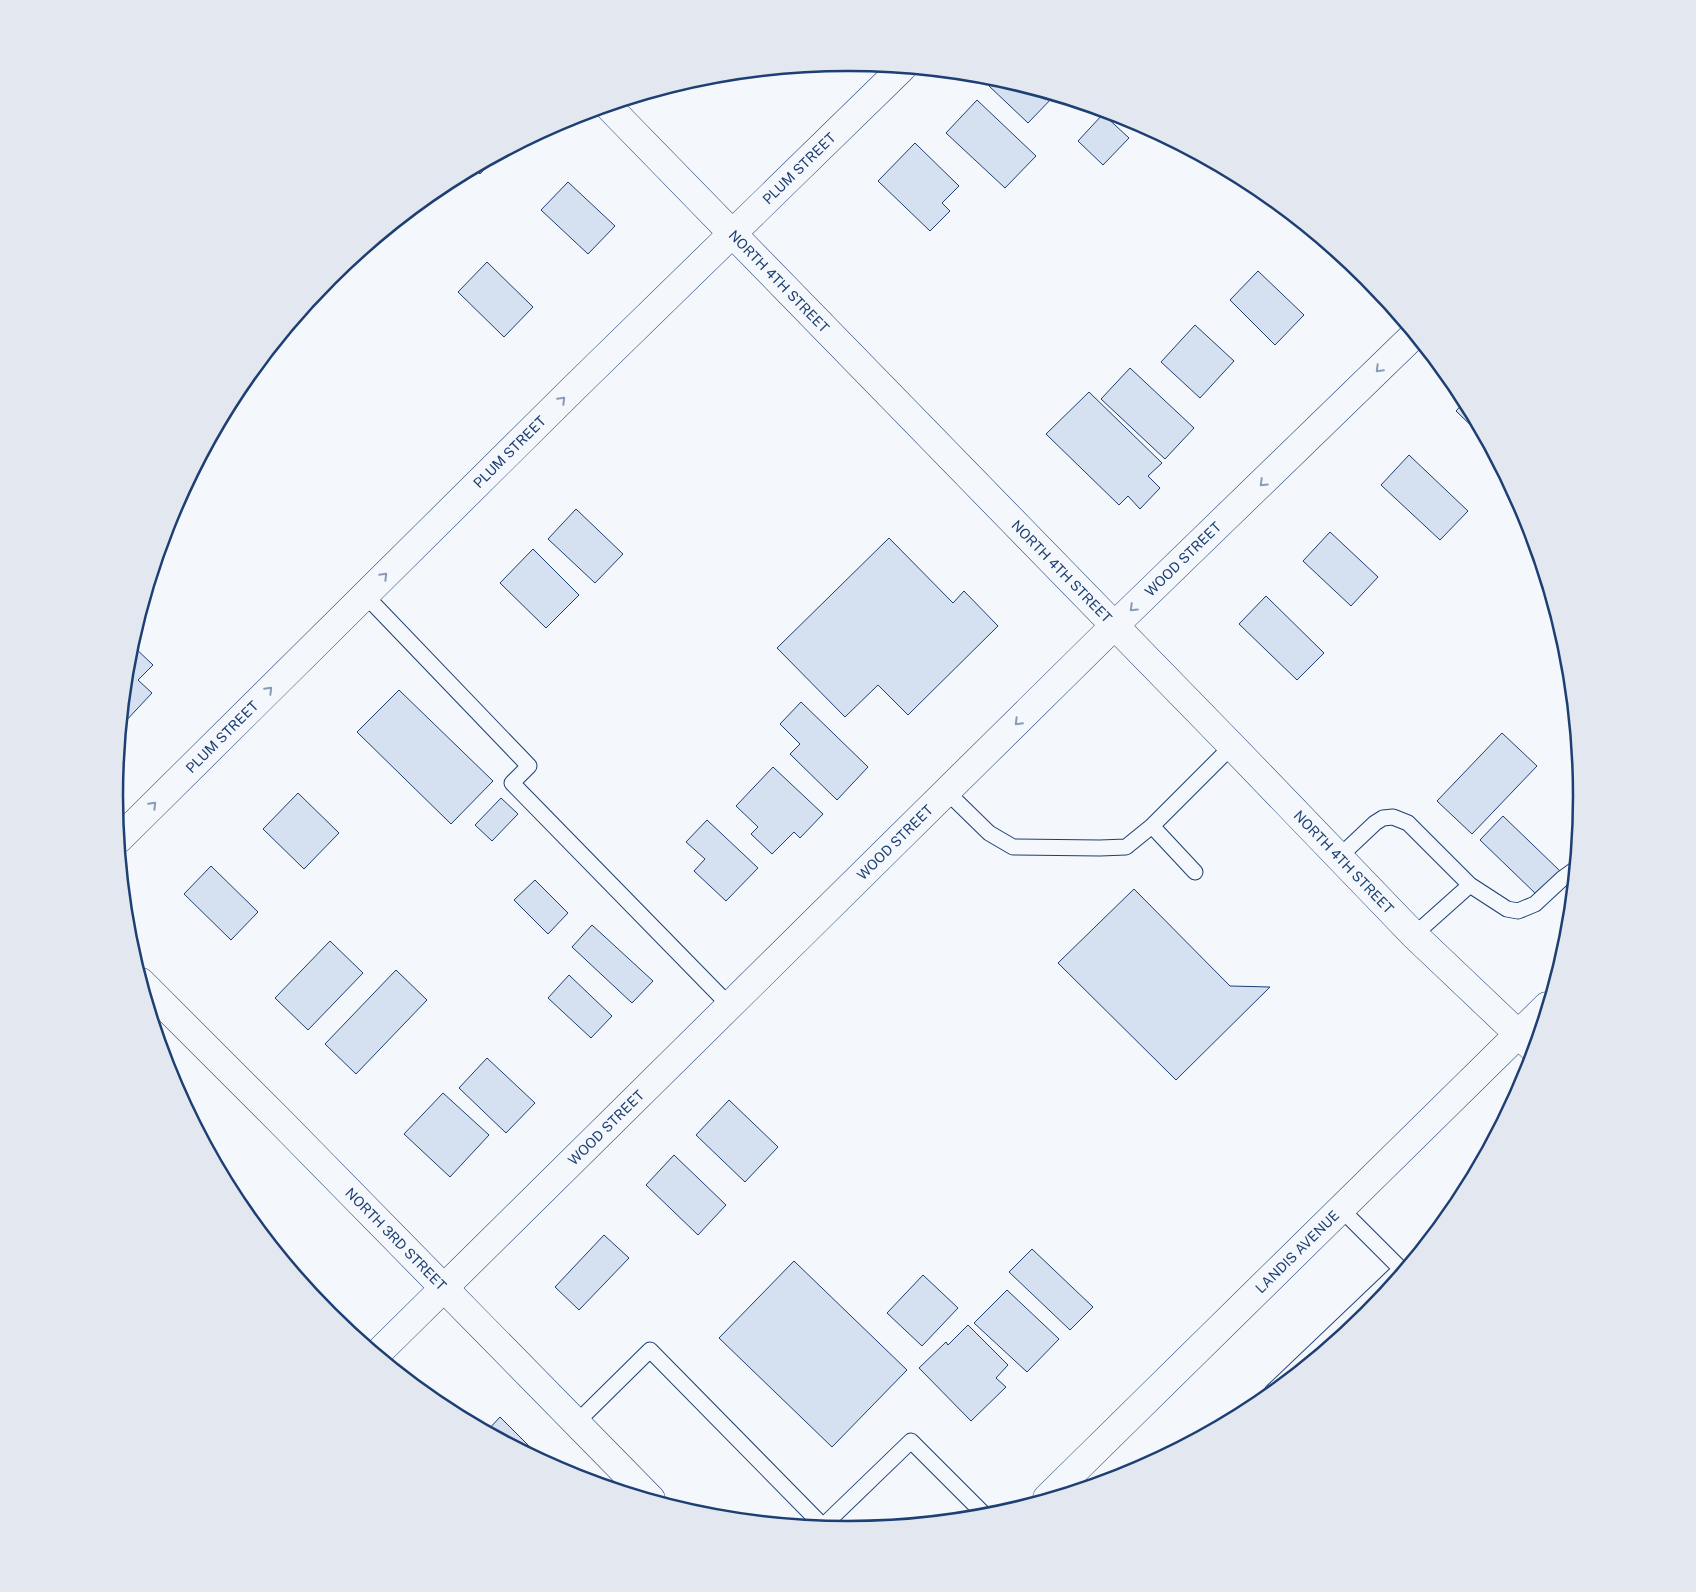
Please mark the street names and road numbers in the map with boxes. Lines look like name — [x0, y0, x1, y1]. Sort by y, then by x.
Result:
street label: PLUM STREET — [759, 129, 839, 207]
street label: NORTH 4TH STREET — [726, 227, 832, 336]
street label: PLUM STREET — [470, 413, 549, 491]
street label: NORTH 4TH STREET — [1008, 517, 1115, 626]
street label: WOOD STREET — [1142, 519, 1224, 600]
street label: PLUM STREET — [183, 698, 261, 776]
street label: WOOD STREET — [854, 802, 936, 883]
street label: NORTH 4TH STREET — [1291, 807, 1397, 917]
street label: WOOD STREET — [565, 1087, 647, 1168]
street label: NORTH 3RD STREET — [342, 1185, 450, 1294]
street label: LANDIS AVENUE — [1252, 1207, 1342, 1296]

